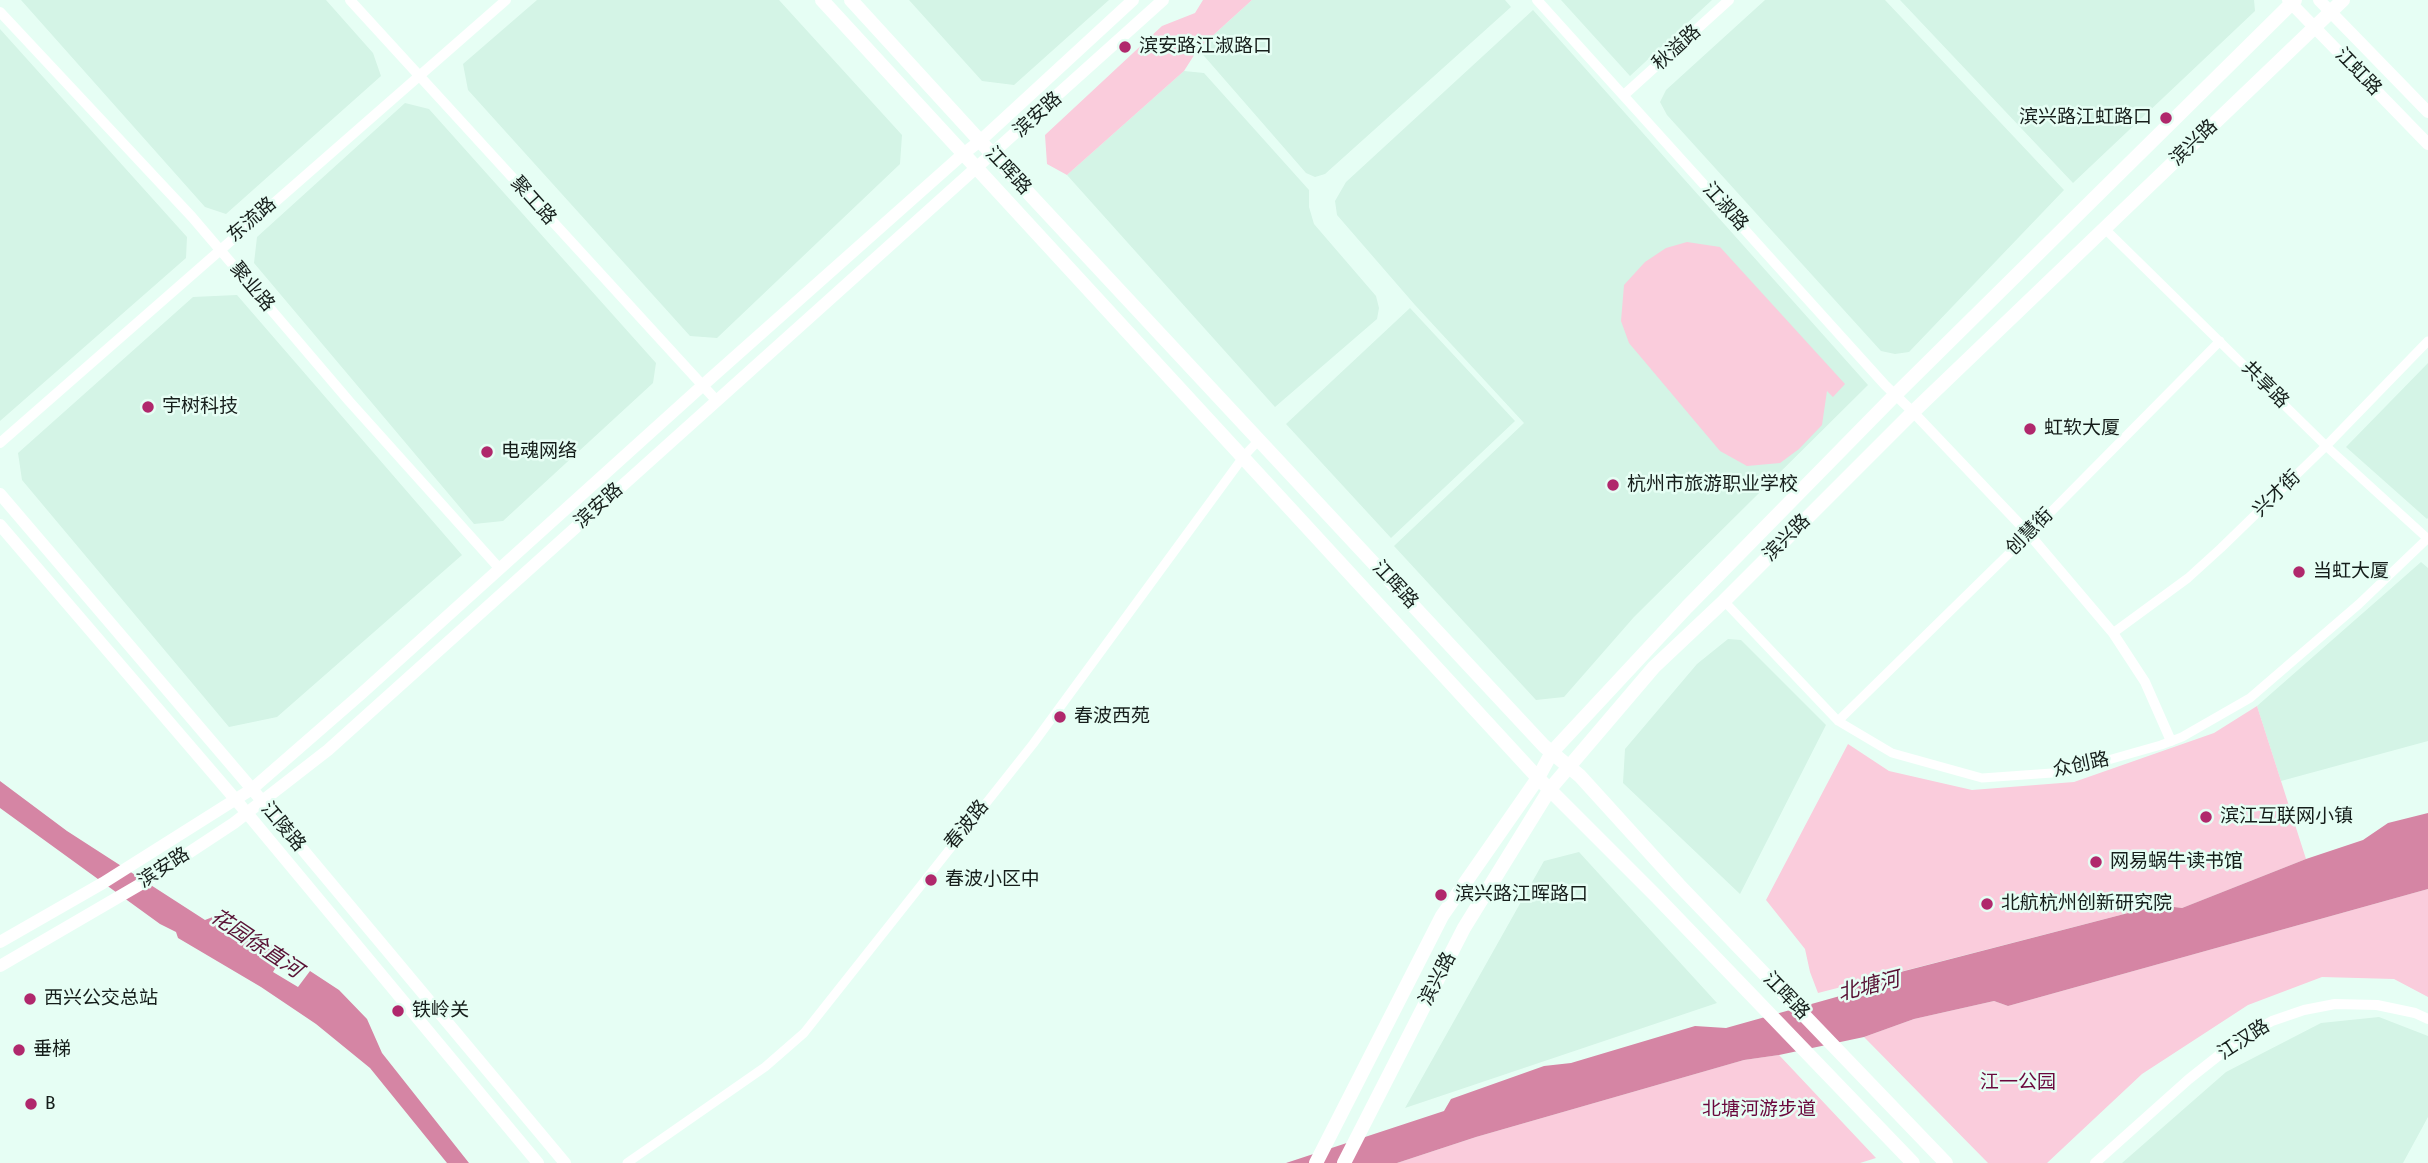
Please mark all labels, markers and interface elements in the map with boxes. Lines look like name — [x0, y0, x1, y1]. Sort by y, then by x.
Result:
street label: 秋溢路 — [1648, 20, 1706, 76]
place label: 滨安路江淑路口 — [1139, 36, 1272, 58]
marker: 滨安路江淑路口 — [1117, 39, 1133, 55]
street label: 江虹路 — [2330, 44, 2386, 100]
street label: 滨安路 — [1009, 87, 1067, 143]
place label: 滨兴路江虹路口 — [2019, 107, 2152, 129]
marker: 滨兴路江虹路口 — [2158, 110, 2174, 126]
street label: 滨兴路 — [2166, 115, 2222, 171]
street label: 江晖路 — [980, 142, 1036, 200]
street label: 聚工路 — [505, 172, 561, 230]
street label: 江淑路 — [1697, 178, 1753, 236]
street label: 东流路 — [223, 193, 281, 247]
street label: 聚业路 — [225, 258, 279, 316]
street label: 共享路 — [2237, 357, 2293, 413]
place label: 宇树科技 — [162, 396, 238, 418]
marker: 宇树科技 — [140, 399, 156, 415]
place label: 虹软大厦 — [2044, 418, 2120, 440]
marker: 虹软大厦 — [2022, 421, 2038, 437]
place label: 电魂网络 — [501, 441, 577, 463]
marker: 电魂网络 — [479, 444, 495, 460]
street label: 兴才街 — [2249, 466, 2305, 522]
place label: 杭州市旅游职业学校 — [1627, 474, 1798, 496]
marker: 杭州市旅游职业学校 — [1605, 477, 1621, 493]
street label: 滨安路 — [570, 478, 628, 534]
street label: 创慧街 — [2002, 504, 2058, 560]
street label: 滨兴路 — [1759, 510, 1815, 566]
street label: 江晖路 — [1367, 556, 1423, 614]
place label: 当虹大厦 — [2313, 561, 2389, 583]
marker: 当虹大厦 — [2291, 564, 2307, 580]
place label: 春波西苑 — [1074, 706, 1150, 728]
marker: 春波西苑 — [1052, 709, 1068, 725]
street label: 众创路 — [2051, 748, 2111, 782]
street label: 春波路 — [940, 796, 994, 854]
street label: 江陵路 — [256, 798, 310, 856]
place label: 滨江互联网小镇 — [2220, 806, 2353, 828]
marker: 滨江互联网小镇 — [2198, 809, 2214, 825]
street label: 滨安路 — [134, 843, 194, 893]
place label: 网易蜗牛读书馆 — [2110, 851, 2243, 873]
marker: 网易蜗牛读书馆 — [2088, 854, 2104, 870]
place label: 春波小区中 — [945, 869, 1040, 891]
marker: 春波小区中 — [923, 872, 939, 888]
place label: 滨兴路江晖路口 — [1455, 884, 1588, 906]
marker: 滨兴路江晖路口 — [1433, 887, 1449, 903]
place label: 北航杭州创新研究院 — [2001, 893, 2172, 915]
marker: 北航杭州创新研究院 — [1979, 896, 1995, 912]
water label: 花园徐直河 — [205, 904, 307, 984]
street label: 滨兴路 — [1415, 948, 1461, 1010]
water label: 北塘河 — [1835, 967, 1903, 1007]
street label: 江晖路 — [1758, 968, 1814, 1024]
place label: 西兴公交总站 — [44, 988, 158, 1010]
marker: 西兴公交总站 — [22, 991, 38, 1007]
place label: 铁岭关 — [412, 1000, 469, 1022]
marker: 铁岭关 — [390, 1003, 406, 1019]
street label: 江汉路 — [2214, 1015, 2274, 1065]
place label: 垂梯 — [33, 1039, 71, 1061]
marker: 垂梯 — [11, 1042, 27, 1058]
park label: 江一公园 — [1980, 1072, 2056, 1094]
place label: B — [45, 1093, 55, 1115]
marker: B — [23, 1096, 39, 1112]
park label: 北塘河游步道 — [1702, 1099, 1816, 1121]

